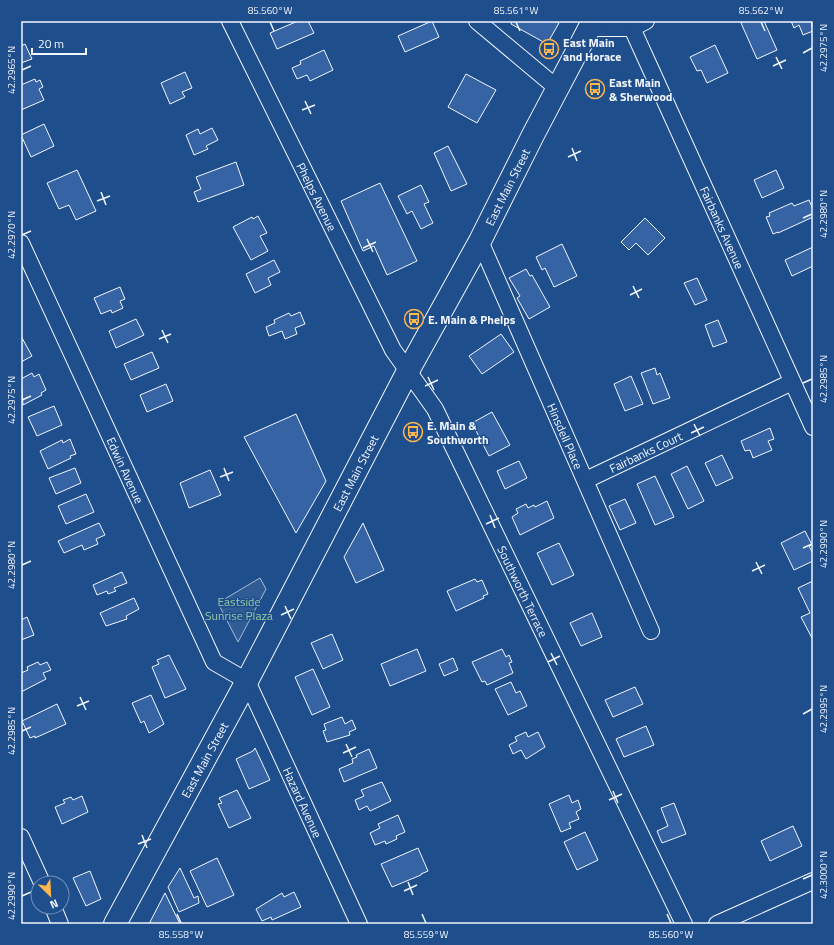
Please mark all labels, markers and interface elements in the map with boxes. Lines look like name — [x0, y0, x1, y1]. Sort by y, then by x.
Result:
text: 85.560°W — [248, 3, 292, 18]
text: 85.561°W — [494, 3, 538, 18]
text: 85.562°W — [739, 3, 783, 18]
text: 42.2975°N — [816, 24, 831, 72]
scale bar — [32, 30, 86, 56]
place label: East Main and Horace — [563, 33, 621, 66]
text: 20 m — [38, 34, 64, 53]
bus stop icon: East Main and Horace — [538, 38, 560, 60]
text: 42.2965°N — [4, 46, 19, 94]
place label: East Main & Sherwood — [609, 73, 672, 106]
bus stop icon: East Main & Sherwood — [584, 78, 606, 100]
street label: East Main Street — [480, 144, 535, 229]
street label: Phelps Avenue — [292, 159, 342, 234]
street label: Fairbanks Avenue — [695, 183, 750, 272]
text: 42.2980°N — [816, 190, 831, 238]
text: 42.2970°N — [4, 211, 19, 259]
bus stop icon: E. Main & Phelps — [403, 308, 425, 330]
place label: E. Main & Phelps — [428, 310, 516, 329]
text: 42.2985°N — [816, 355, 831, 403]
text: 42.2975°N — [4, 376, 19, 424]
street label: Hinsdell Place — [543, 400, 588, 472]
place label: E. Main & Southworth — [427, 416, 489, 449]
bus stop icon: E. Main & Southworth — [402, 421, 424, 443]
street label: Fairbanks Court — [606, 426, 686, 477]
street label: East Main Street — [327, 431, 383, 515]
street label: Edwin Avenue — [102, 434, 149, 506]
text: 42.2990°N — [816, 520, 831, 568]
text: 42.2980°N — [4, 541, 19, 589]
street label: Southworth Terrace — [493, 542, 553, 640]
park label: Eastside Sunrise Plaza — [205, 592, 273, 625]
text: 42.2995°N — [816, 685, 831, 733]
text: 42.2985°N — [4, 707, 19, 755]
street label: East Main Street — [176, 718, 233, 801]
street label: Hazard Avenue — [278, 764, 327, 841]
text: 42.3000°N — [816, 851, 831, 899]
text: 42.2990°N — [4, 872, 19, 920]
north arrow — [30, 875, 70, 915]
text: N — [47, 895, 61, 913]
text: 85.558°W — [159, 927, 203, 942]
text: 85.559°W — [404, 927, 448, 942]
text: 85.560°W — [649, 927, 693, 942]

